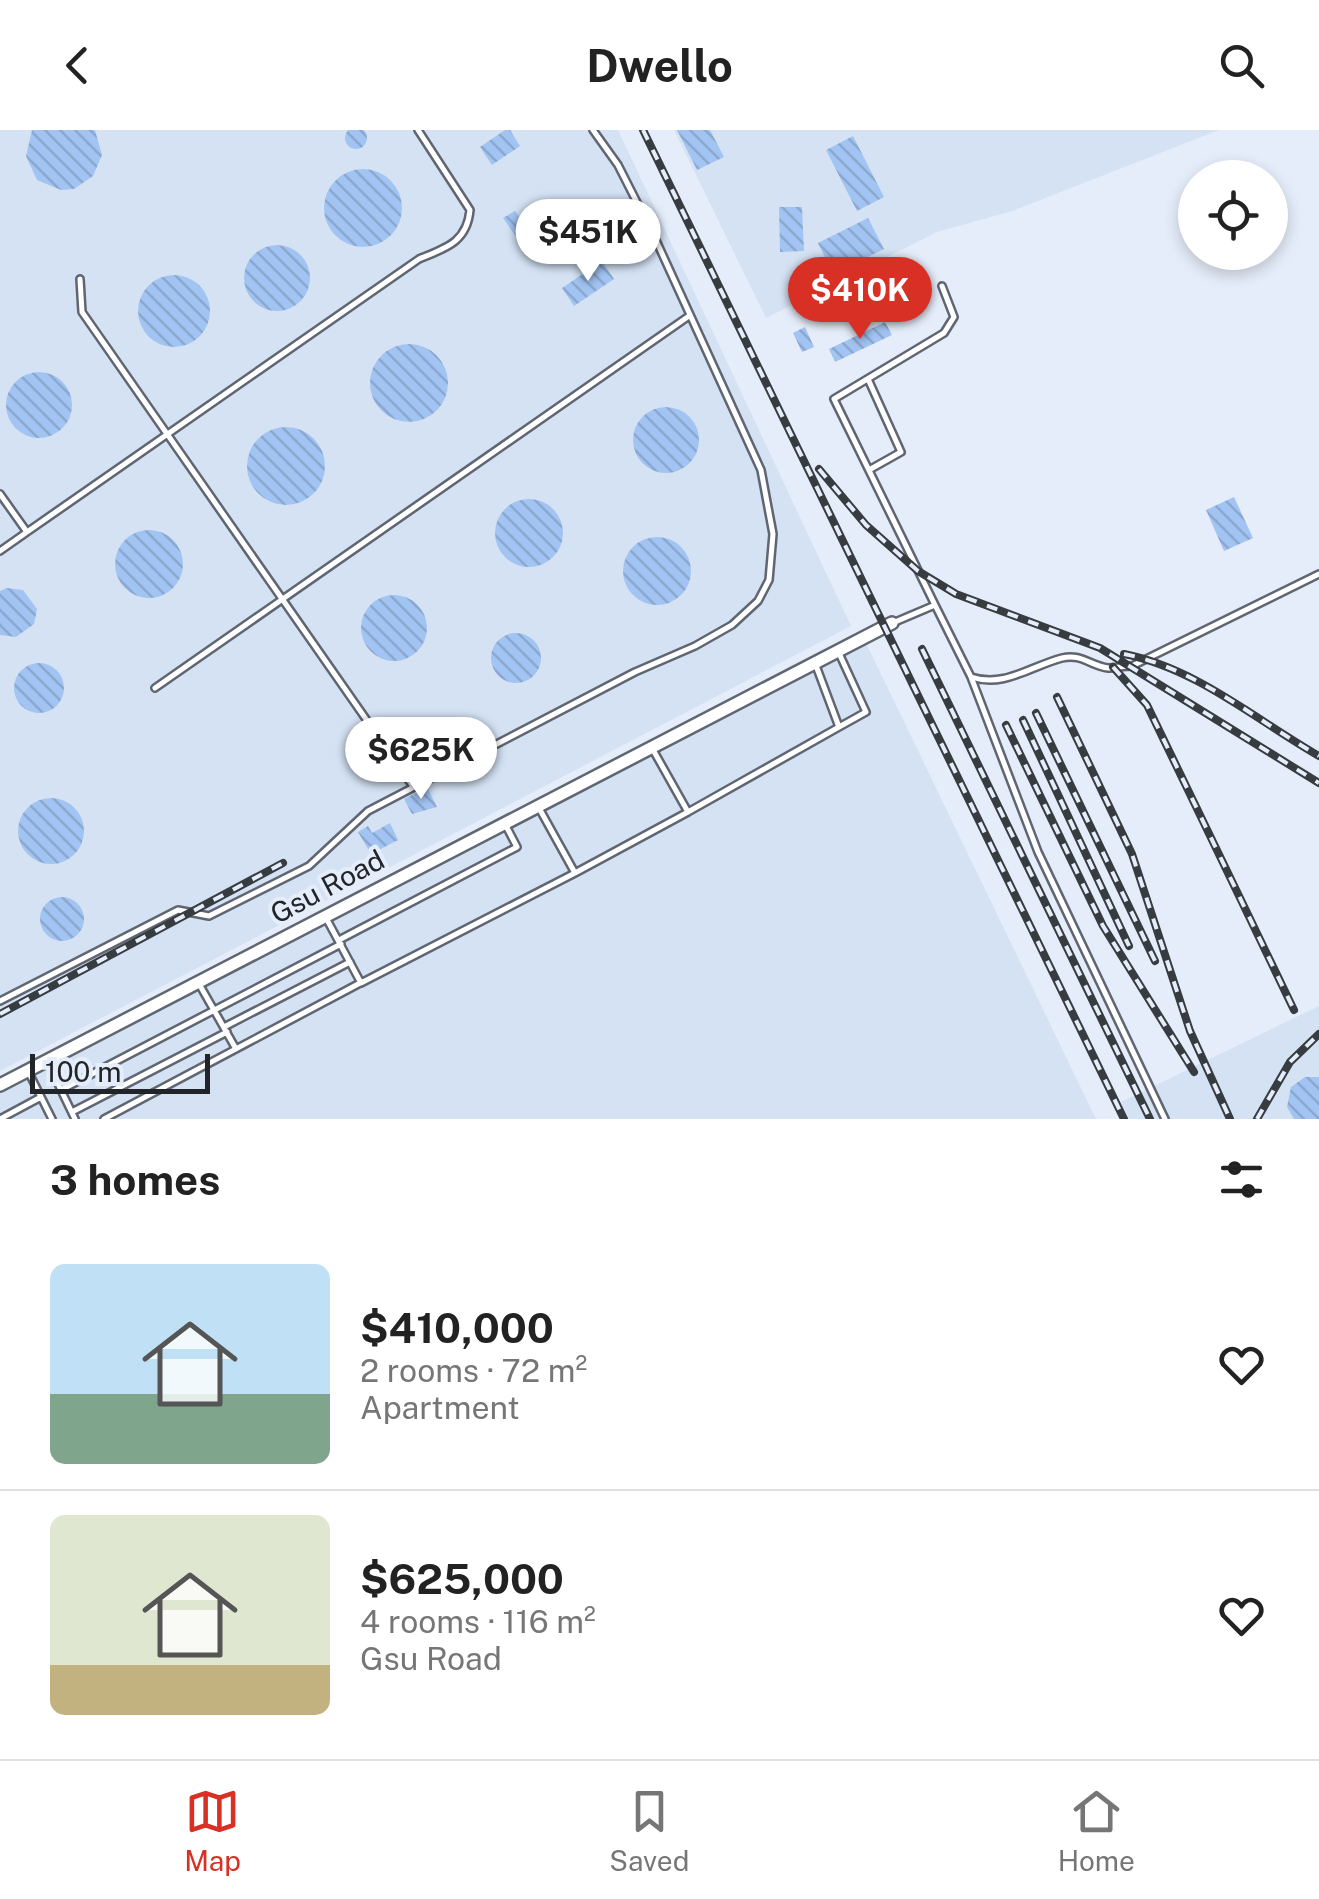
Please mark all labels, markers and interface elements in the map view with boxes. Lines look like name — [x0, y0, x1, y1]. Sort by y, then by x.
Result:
icon: back — [50, 38, 105, 93]
icon: search — [1214, 38, 1269, 93]
text: Dwello — [586, 39, 733, 92]
map controls — [1178, 160, 1288, 270]
button: locate — [1178, 160, 1288, 270]
pin: $451K — [518, 199, 658, 284]
text: $451K — [538, 213, 638, 250]
pin: $410K — [790, 257, 930, 342]
text: $410K — [810, 271, 910, 308]
pin: $625K — [351, 717, 491, 802]
text: $625K — [367, 731, 475, 768]
street label: Gsu Road — [264, 842, 390, 930]
scale bar — [30, 1049, 210, 1094]
text: 100 m — [45, 1055, 122, 1088]
icon: filters — [1214, 1152, 1269, 1207]
text: 3 homes — [50, 1155, 220, 1204]
text: $410,000 — [360, 1303, 554, 1352]
icon: home — [130, 1304, 250, 1424]
icon: heart — [1214, 1337, 1269, 1392]
text: 2 rooms · 72 m² — [360, 1352, 587, 1389]
text: Apartment — [360, 1389, 520, 1426]
text: $625,000 — [360, 1554, 564, 1603]
icon: home — [130, 1555, 250, 1675]
icon: heart — [1214, 1588, 1269, 1643]
text: 4 rooms · 116 m² — [360, 1603, 596, 1640]
text: Gsu Road — [360, 1640, 502, 1677]
tab: Map — [184, 1784, 241, 1877]
tab: Saved — [609, 1784, 689, 1877]
tab: Home — [1058, 1784, 1135, 1877]

